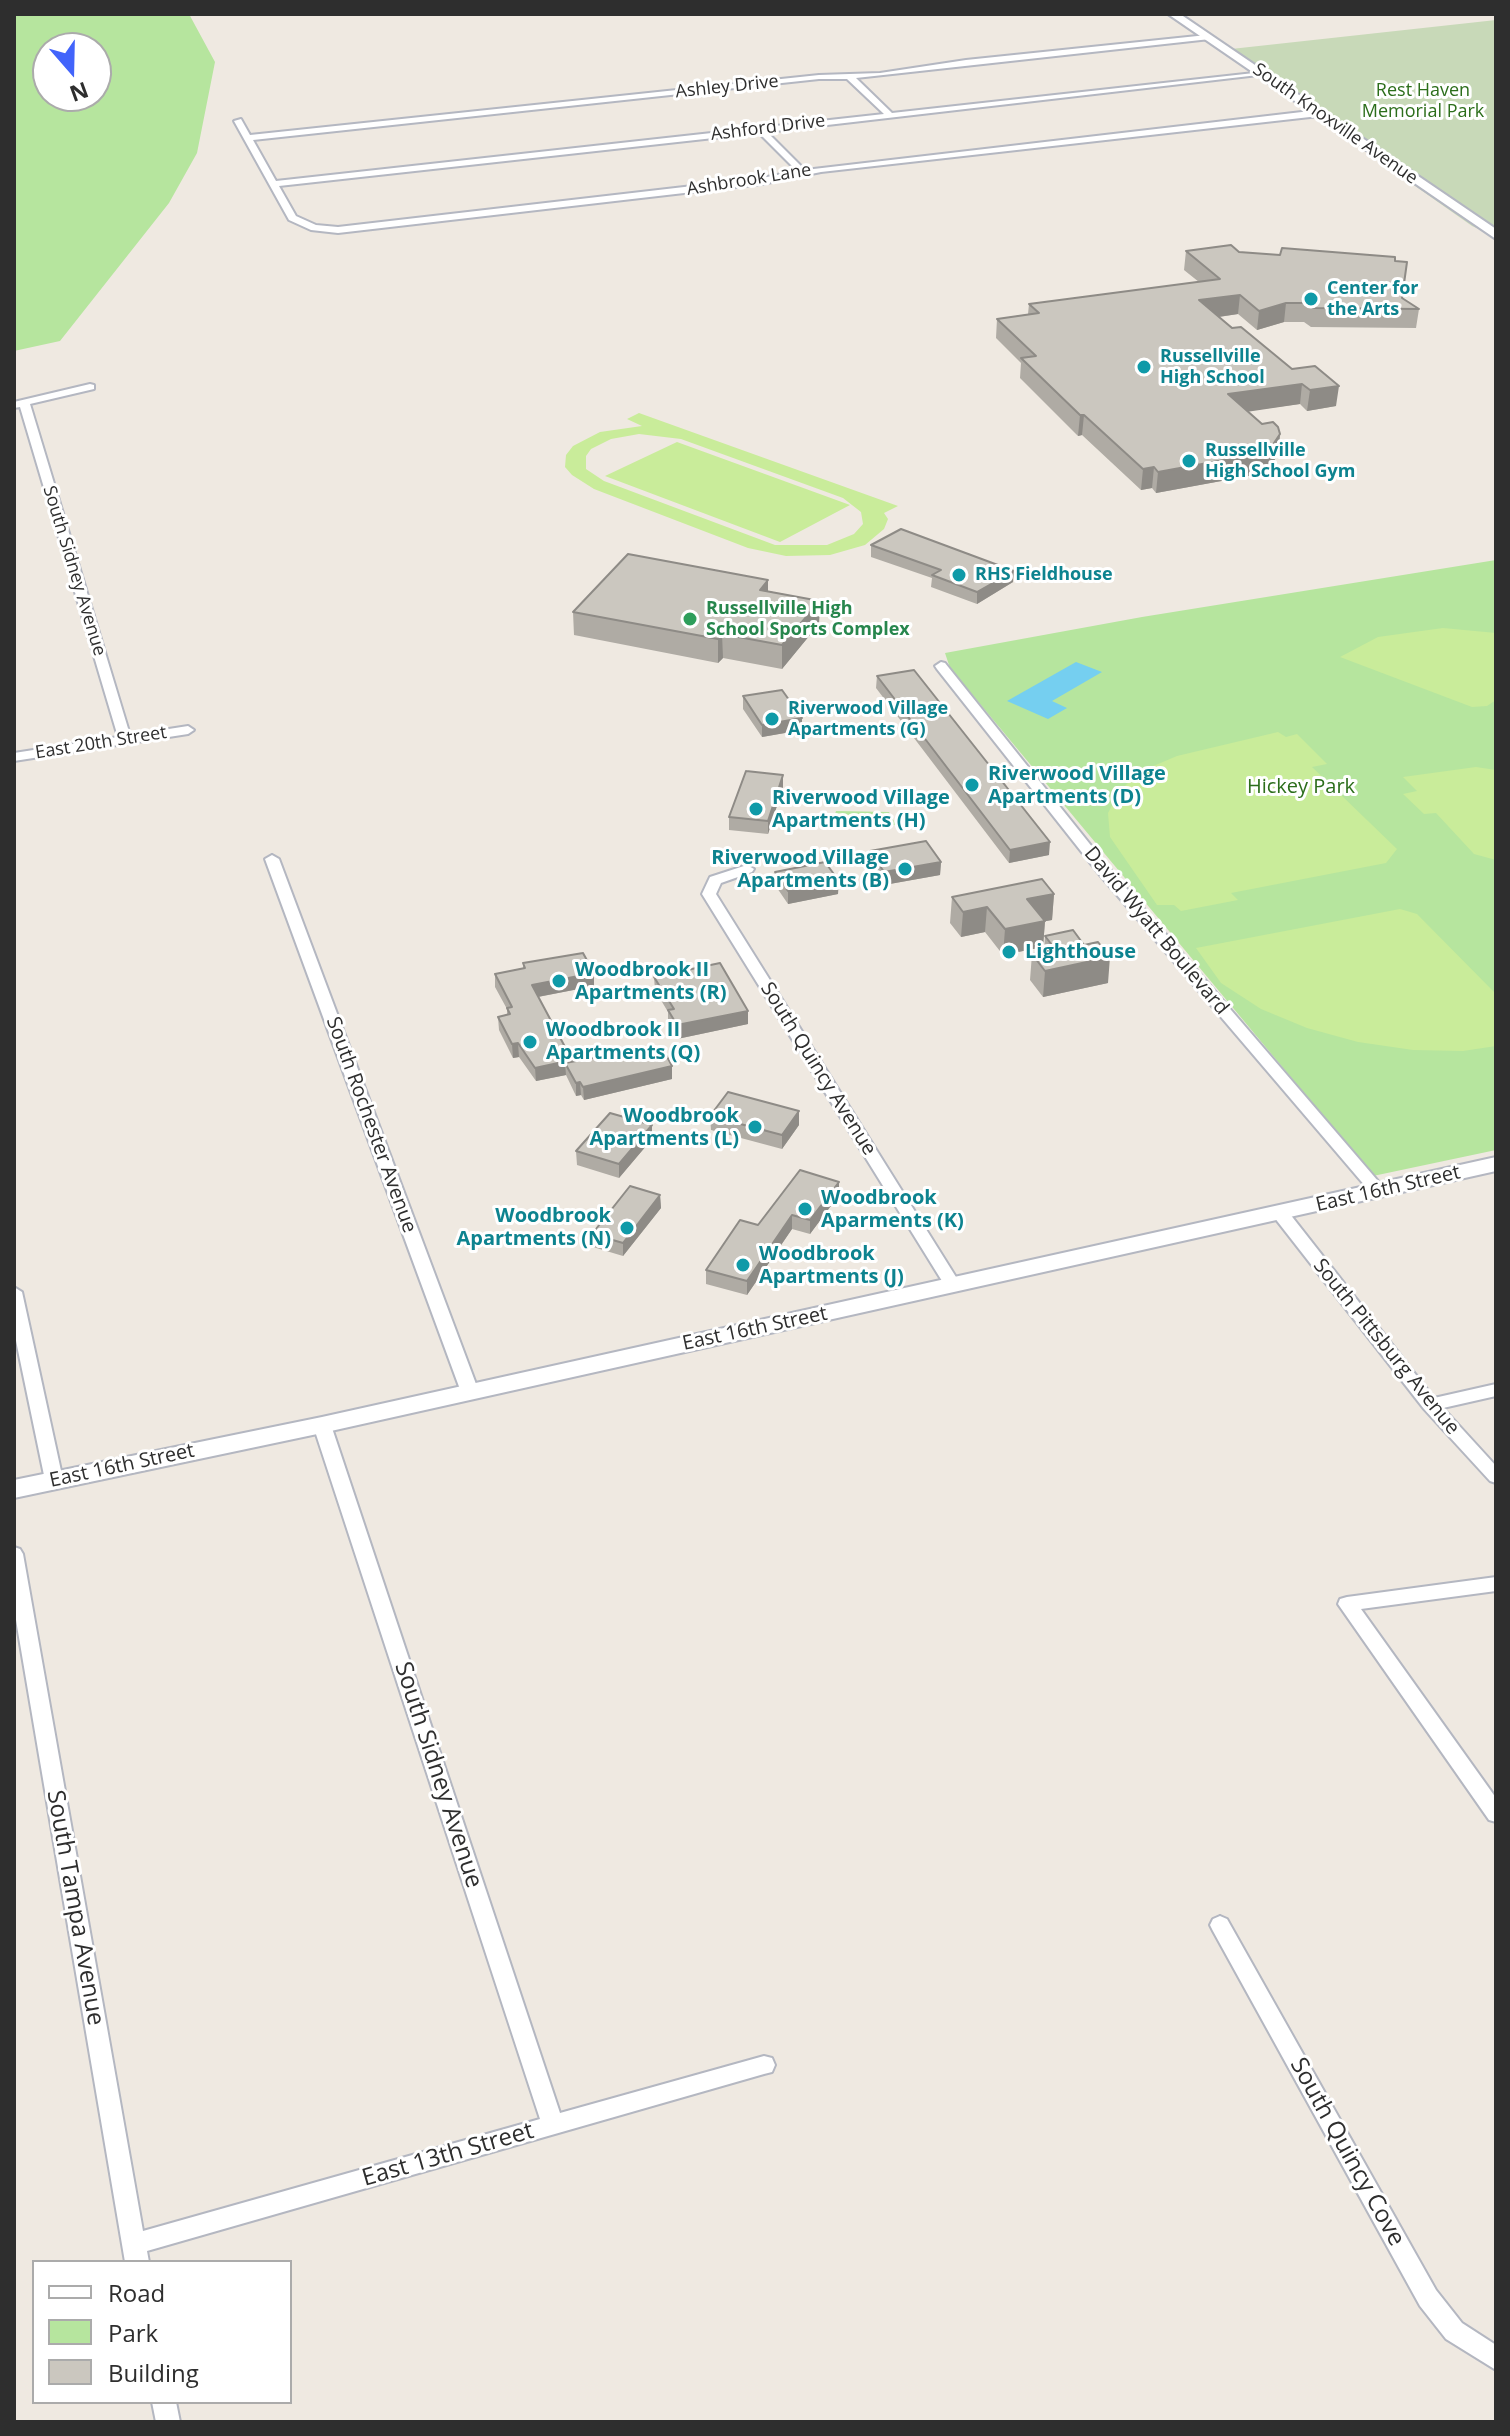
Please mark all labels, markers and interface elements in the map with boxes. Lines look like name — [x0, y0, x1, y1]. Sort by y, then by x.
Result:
north arrow — [32, 32, 112, 112]
street label: South Knoxville Avenue — [1248, 59, 1422, 189]
street label: Ashley Drive — [674, 71, 780, 103]
text: N — [66, 76, 93, 110]
park label: Rest Haven Memorial Park — [1362, 80, 1484, 122]
street label: Ashford Drive — [710, 110, 826, 146]
street label: Ashbrook Lane — [685, 160, 813, 200]
place label: Center for the Arts — [1327, 278, 1419, 320]
marker: Center for the Arts — [1302, 290, 1320, 308]
place label: Russellville High School — [1160, 346, 1265, 388]
marker: Russellville High School — [1135, 358, 1153, 376]
place label: Russellville High School Gym — [1205, 440, 1355, 482]
marker: Russellville High School Gym — [1180, 452, 1198, 470]
street label: South Sidney Avenue — [38, 483, 110, 659]
place label: RHS Fieldhouse — [975, 564, 1113, 586]
marker: RHS Fieldhouse — [950, 566, 968, 584]
place label: Russellville High School Sports Complex — [706, 598, 910, 640]
marker: Russellville High School Sports Complex — [681, 610, 699, 628]
place label: Riverwood Village Apartments (G) — [788, 698, 948, 740]
marker: Riverwood Village Apartments (G) — [763, 710, 781, 728]
street label: East 20th Street — [34, 722, 168, 764]
place label: Riverwood Village Apartments (D) — [988, 762, 1166, 809]
park label: Hickey Park — [1247, 775, 1355, 799]
marker: Riverwood Village Apartments (D) — [963, 776, 981, 794]
place label: Riverwood Village Apartments (H) — [772, 786, 950, 833]
marker: Riverwood Village Apartments (H) — [747, 800, 765, 818]
street label: David Wyatt Boulevard — [1079, 842, 1233, 1020]
place label: Riverwood Village Apartments (B) — [711, 846, 889, 893]
marker: Riverwood Village Apartments (B) — [896, 860, 914, 878]
place label: Lighthouse — [1025, 940, 1136, 964]
marker: Lighthouse — [1000, 943, 1018, 961]
place label: Woodbrook II Apartments (R) — [575, 958, 726, 1005]
marker: Woodbrook II Apartments (R) — [550, 972, 568, 990]
street label: South Quincy Avenue — [755, 978, 881, 1160]
street label: South Rochester Avenue — [321, 1014, 421, 1236]
place label: Woodbrook II Apartments (Q) — [546, 1018, 700, 1065]
marker: Woodbrook II Apartments (Q) — [521, 1033, 539, 1051]
place label: Woodbrook Apartments (L) — [589, 1104, 739, 1151]
marker: Woodbrook Apartments (L) — [746, 1118, 764, 1136]
street label: East 16th Street — [1313, 1161, 1463, 1217]
place label: Woodbrook Aparments (K) — [821, 1186, 964, 1233]
marker: Woodbrook Aparments (K) — [796, 1200, 814, 1218]
place label: Woodbrook Apartments (N) — [456, 1204, 611, 1251]
marker: Woodbrook Apartments (N) — [618, 1219, 636, 1237]
place label: Woodbrook Apartments (J) — [759, 1242, 904, 1289]
street label: South Pittsburg Avenue — [1308, 1254, 1464, 1440]
marker: Woodbrook Apartments (J) — [734, 1256, 752, 1274]
street label: East 16th Street — [680, 1302, 830, 1356]
street label: East 16th Street — [47, 1439, 197, 1493]
street label: South Sidney Avenue — [388, 1658, 488, 1892]
street label: South Tampa Avenue — [40, 1788, 110, 2028]
street label: South Quincy Cove — [1283, 2053, 1411, 2251]
street label: East 13th Street — [359, 2117, 537, 2193]
legend — [32, 2260, 292, 2404]
text: Road — [108, 2276, 165, 2309]
text: Park — [108, 2316, 158, 2349]
text: Building — [108, 2356, 199, 2389]

